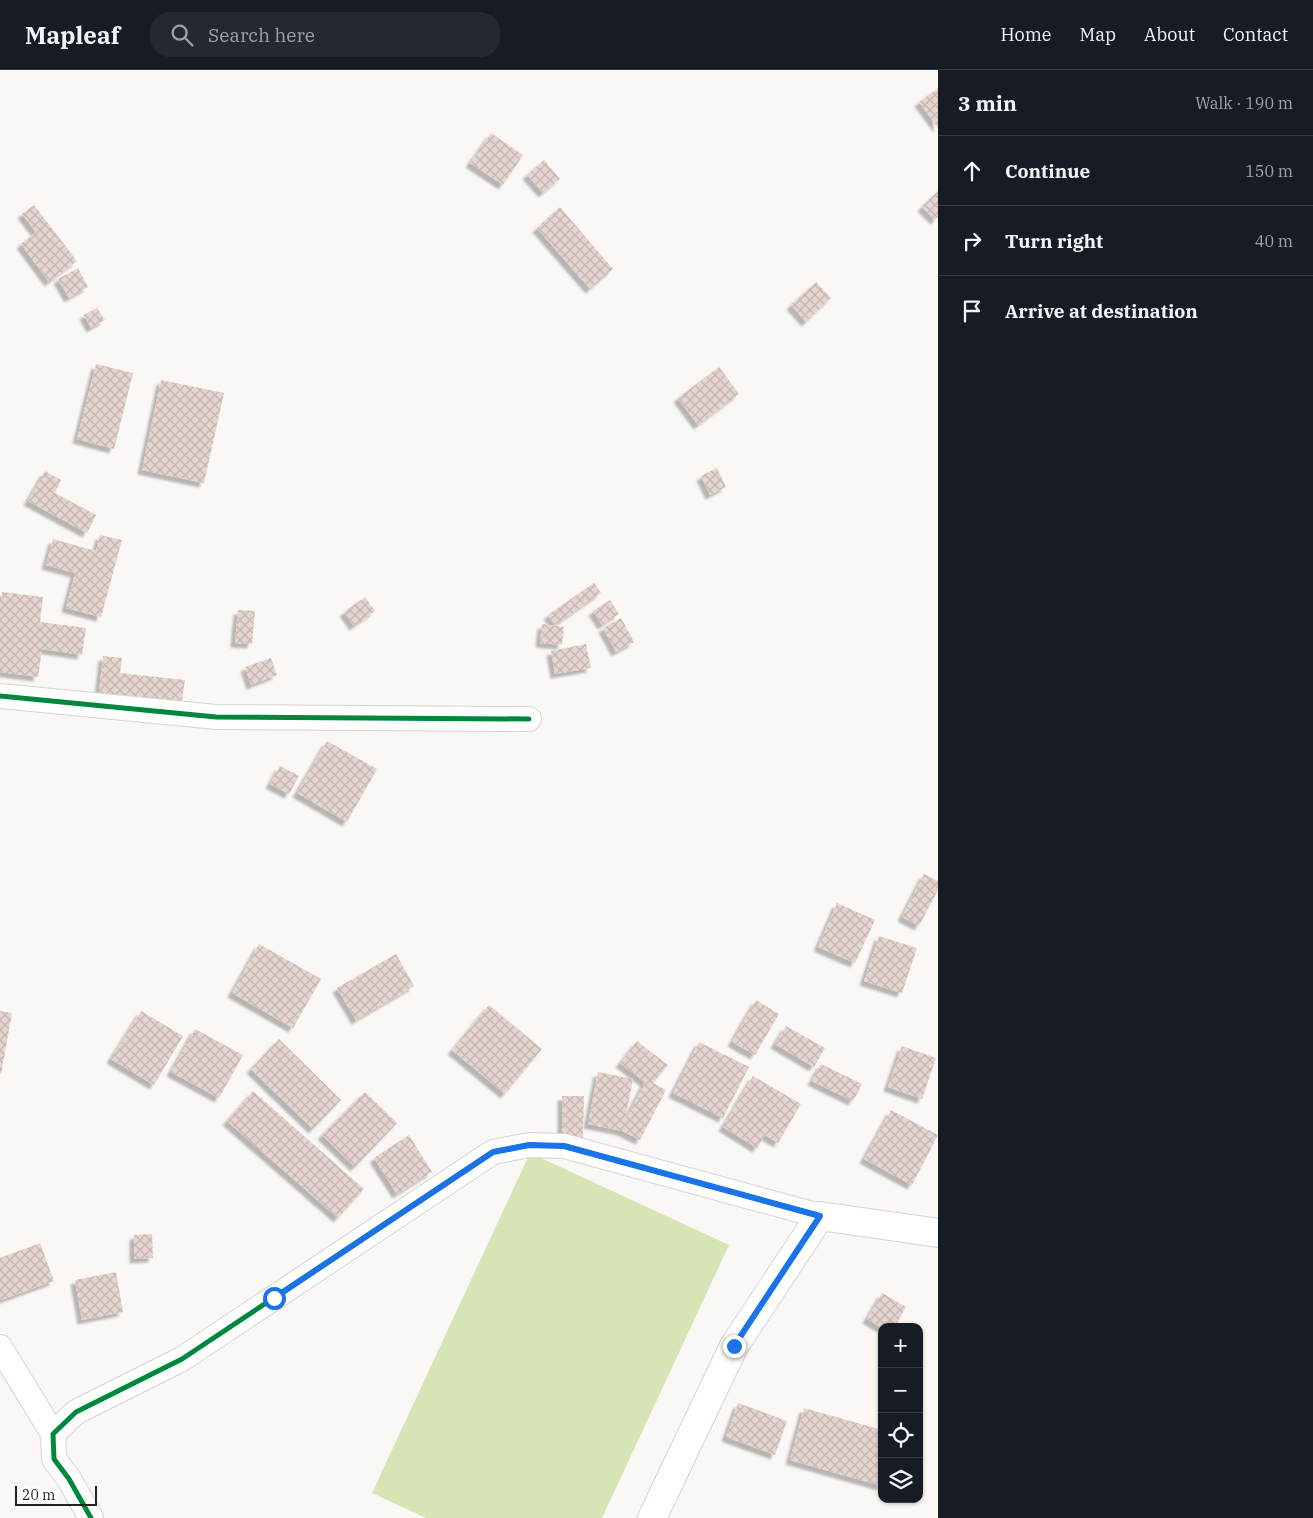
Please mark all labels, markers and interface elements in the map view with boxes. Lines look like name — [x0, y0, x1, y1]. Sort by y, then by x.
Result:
search box — [150, 12, 500, 57]
text: Mapleaf — [25, 19, 120, 51]
icon: search — [168, 21, 196, 49]
text: Search here — [208, 23, 315, 47]
text: Home — [1000, 23, 1052, 46]
text: Map — [1080, 23, 1116, 46]
text: About — [1144, 23, 1195, 46]
text: Contact — [1223, 23, 1288, 46]
text: 3 min — [958, 89, 1017, 117]
text: Walk · 190 m — [1195, 93, 1293, 113]
icon: ahead — [958, 157, 986, 185]
text: Continue — [1005, 159, 1090, 183]
text: 150 m — [1245, 161, 1293, 181]
icon: right — [958, 227, 986, 255]
text: Turn right — [1005, 229, 1103, 253]
text: 40 m — [1255, 231, 1293, 251]
icon: arrive — [958, 297, 986, 325]
text: Arrive at destination — [1005, 299, 1198, 323]
route start — [263, 1287, 286, 1310]
map controls — [878, 1323, 923, 1503]
button: + — [878, 1323, 923, 1368]
route end — [723, 1335, 746, 1358]
button: − — [878, 1368, 923, 1413]
button: locate — [878, 1413, 923, 1458]
button: layers — [878, 1458, 923, 1503]
scale bar — [15, 1483, 98, 1506]
text: 20 m — [22, 1486, 55, 1504]

